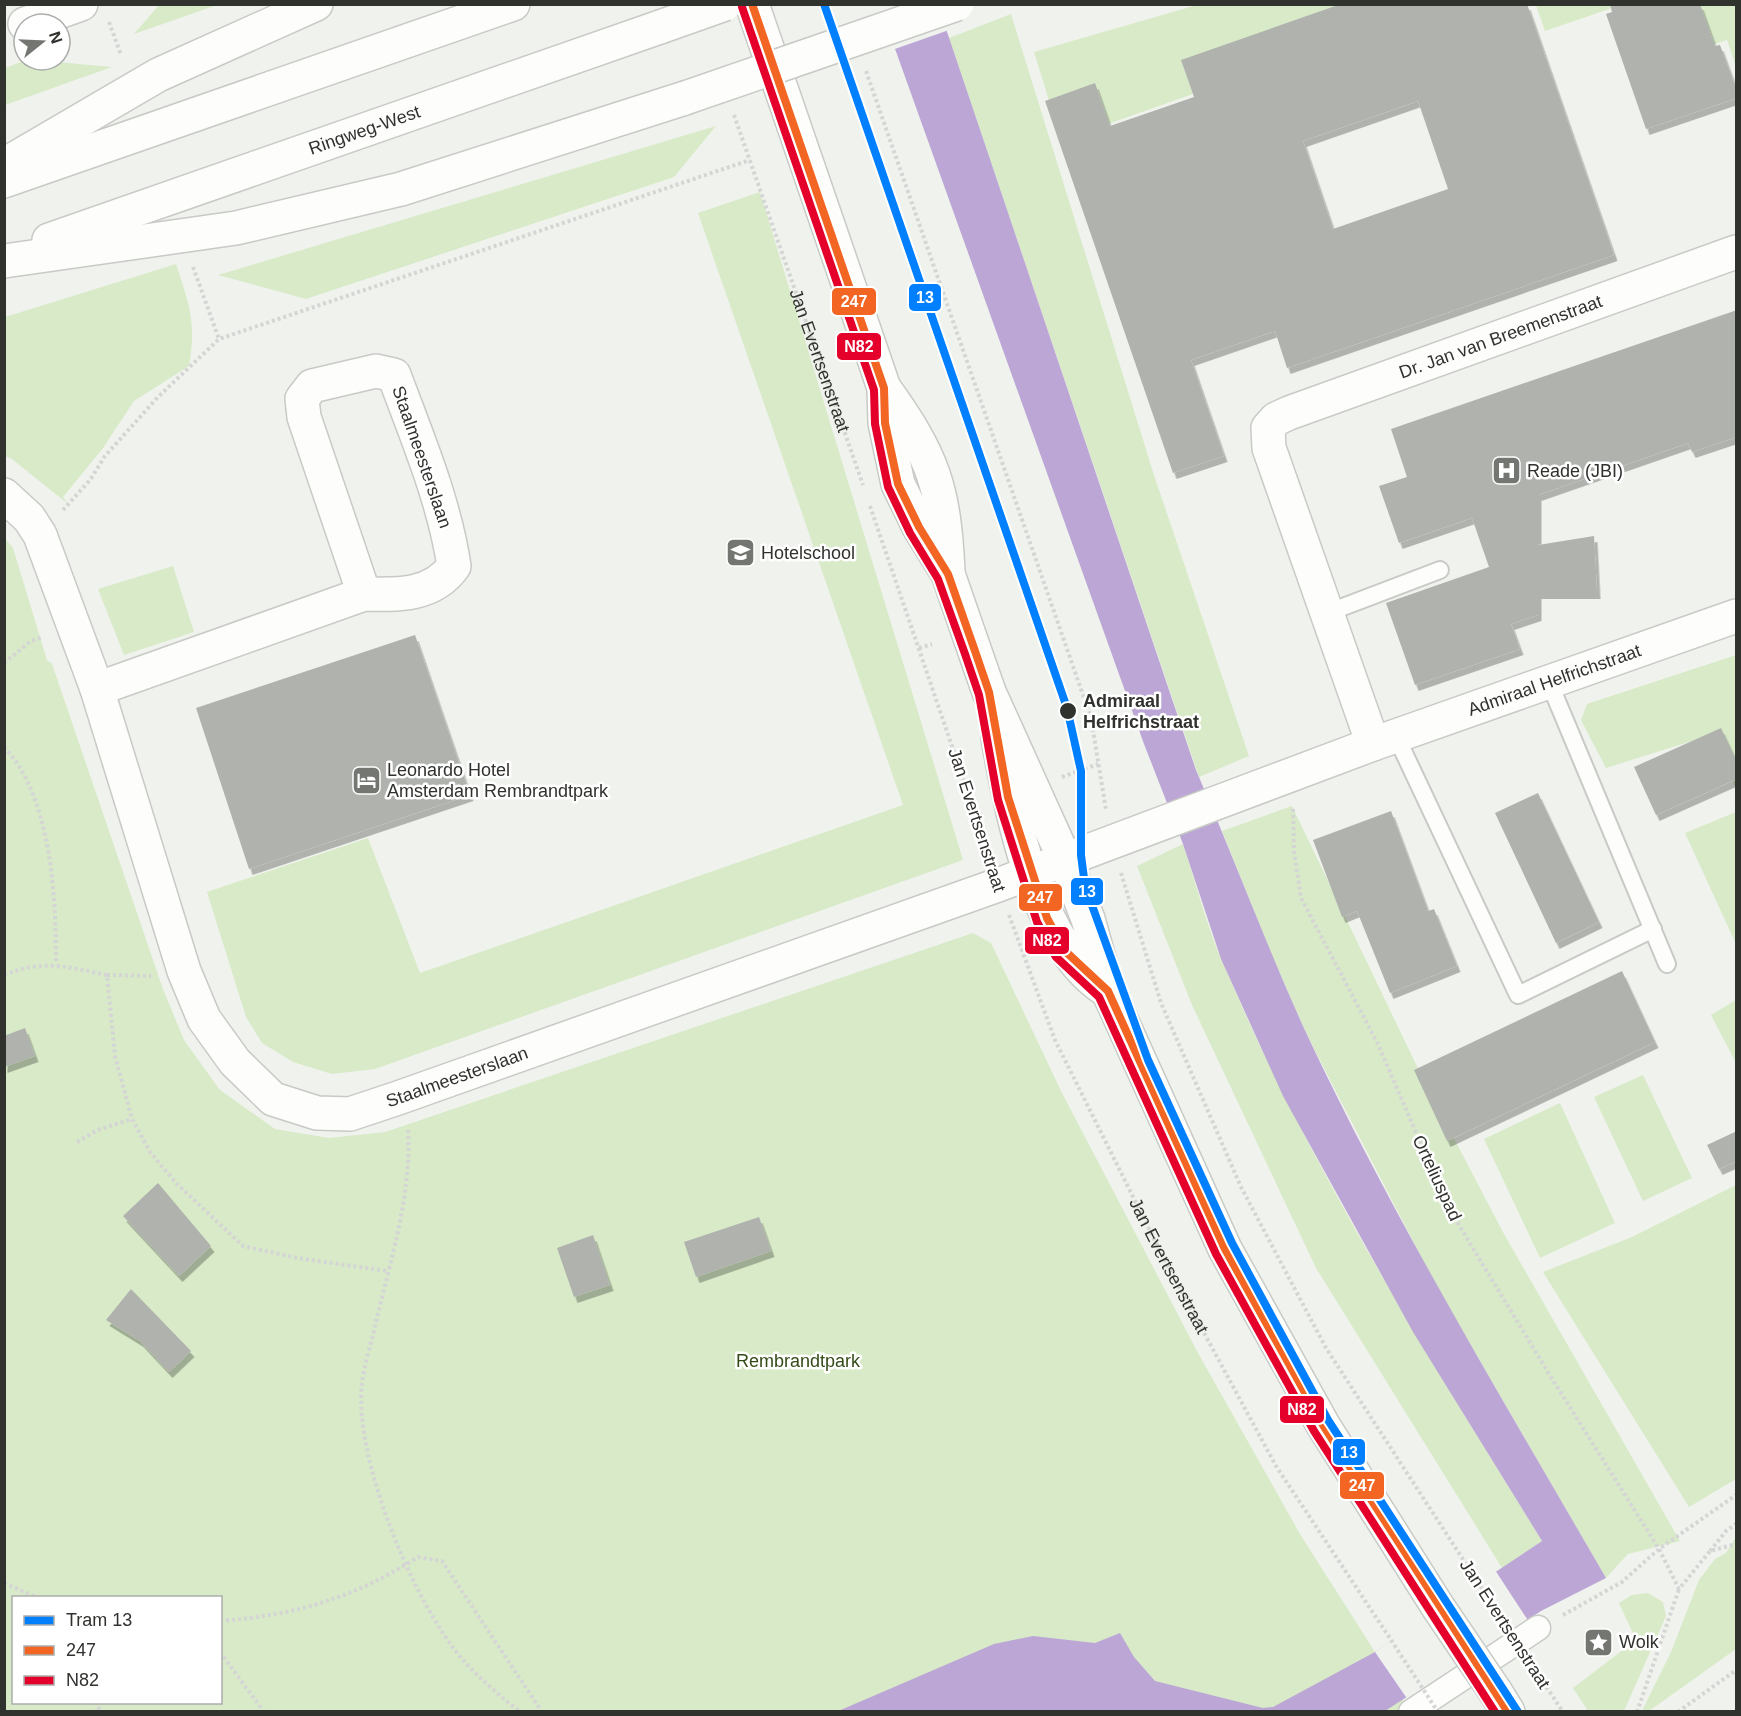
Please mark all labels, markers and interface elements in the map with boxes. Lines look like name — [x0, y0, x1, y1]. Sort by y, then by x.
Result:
north arrow — [12, 12, 72, 72]
text: N — [46, 29, 66, 46]
street label: Ringweg-West — [306, 101, 423, 159]
line badge: 13 — [908, 283, 942, 312]
street label: Jan Evertsenstraat — [785, 286, 854, 435]
line badge: 247 — [831, 287, 877, 316]
text: 13 — [916, 289, 934, 306]
street label: Dr. Jan van Breemenstraat — [1396, 291, 1605, 383]
text: 247 — [841, 293, 867, 310]
line badge: N82 — [836, 332, 882, 361]
text: N82 — [844, 338, 874, 355]
street label: Staalmeesterslaan — [388, 383, 456, 531]
hospital icon: Reade (JBI) — [1490, 455, 1522, 487]
place label: Reade (JBI) — [1527, 461, 1623, 481]
school or university icon: Hotelschool — [724, 537, 756, 569]
place label: Hotelschool — [761, 543, 855, 563]
street label: Admiraal Helfrichstraat — [1465, 640, 1644, 720]
place label: Admiraal Helfrichstraat — [1083, 691, 1199, 732]
marker: Admiraal Helfrichstraat — [1058, 701, 1078, 721]
street label: Jan Evertsenstraat — [944, 746, 1010, 894]
place label: Leonardo Hotel Amsterdam Rembrandtpark — [387, 760, 609, 801]
hotel icon: Leonardo Hotel Amsterdam Rembrandtpark — [350, 764, 382, 796]
line badge: 13 — [1070, 877, 1104, 906]
line badge: 247 — [1018, 883, 1063, 912]
text: 13 — [1078, 883, 1096, 900]
text: 247 — [1027, 889, 1053, 906]
line badge: N82 — [1024, 926, 1070, 955]
text: N82 — [1032, 932, 1062, 949]
street label: Staalmeesterslaan — [383, 1043, 531, 1111]
street label: Orteliuspad — [1408, 1132, 1466, 1224]
street label: Jan Evertsenstraat — [1125, 1195, 1212, 1337]
park label: Rembrandtpark — [736, 1351, 861, 1371]
line badge: N82 — [1279, 1395, 1325, 1424]
text: N82 — [1287, 1401, 1317, 1418]
line badge: 13 — [1332, 1438, 1366, 1466]
text: 13 — [1340, 1444, 1358, 1461]
line badge: 247 — [1339, 1471, 1385, 1500]
text: 247 — [1349, 1477, 1375, 1494]
street label: Jan Evertsenstraat — [1456, 1556, 1554, 1692]
legend — [12, 1596, 222, 1704]
text: Tram 13 — [66, 1610, 132, 1630]
place icon: Wolk — [1582, 1626, 1614, 1658]
place label: Wolk — [1619, 1632, 1660, 1652]
text: 247 — [66, 1640, 96, 1660]
text: N82 — [66, 1670, 99, 1690]

